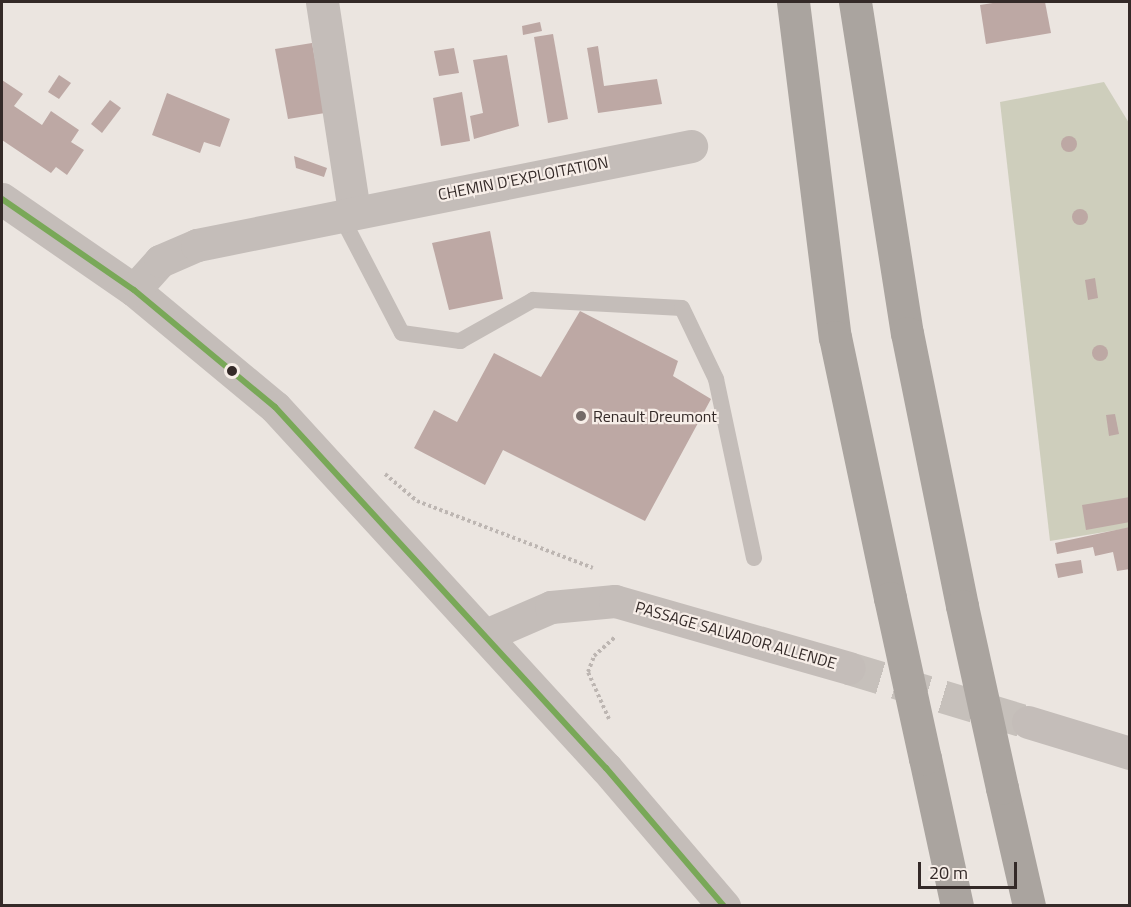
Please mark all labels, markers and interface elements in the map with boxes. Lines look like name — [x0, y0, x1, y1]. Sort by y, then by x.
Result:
street label: CHEMIN D'EXPLOITATION — [436, 152, 610, 204]
unlabelled marker — [226, 365, 238, 377]
place label: Renault Dreumont — [593, 406, 717, 426]
marker: Renault Dreumont — [574, 409, 588, 423]
street label: PASSAGE SALVADOR ALLENDE — [633, 597, 839, 673]
scale bar — [921, 850, 1020, 888]
text: 20 m — [929, 859, 968, 886]

